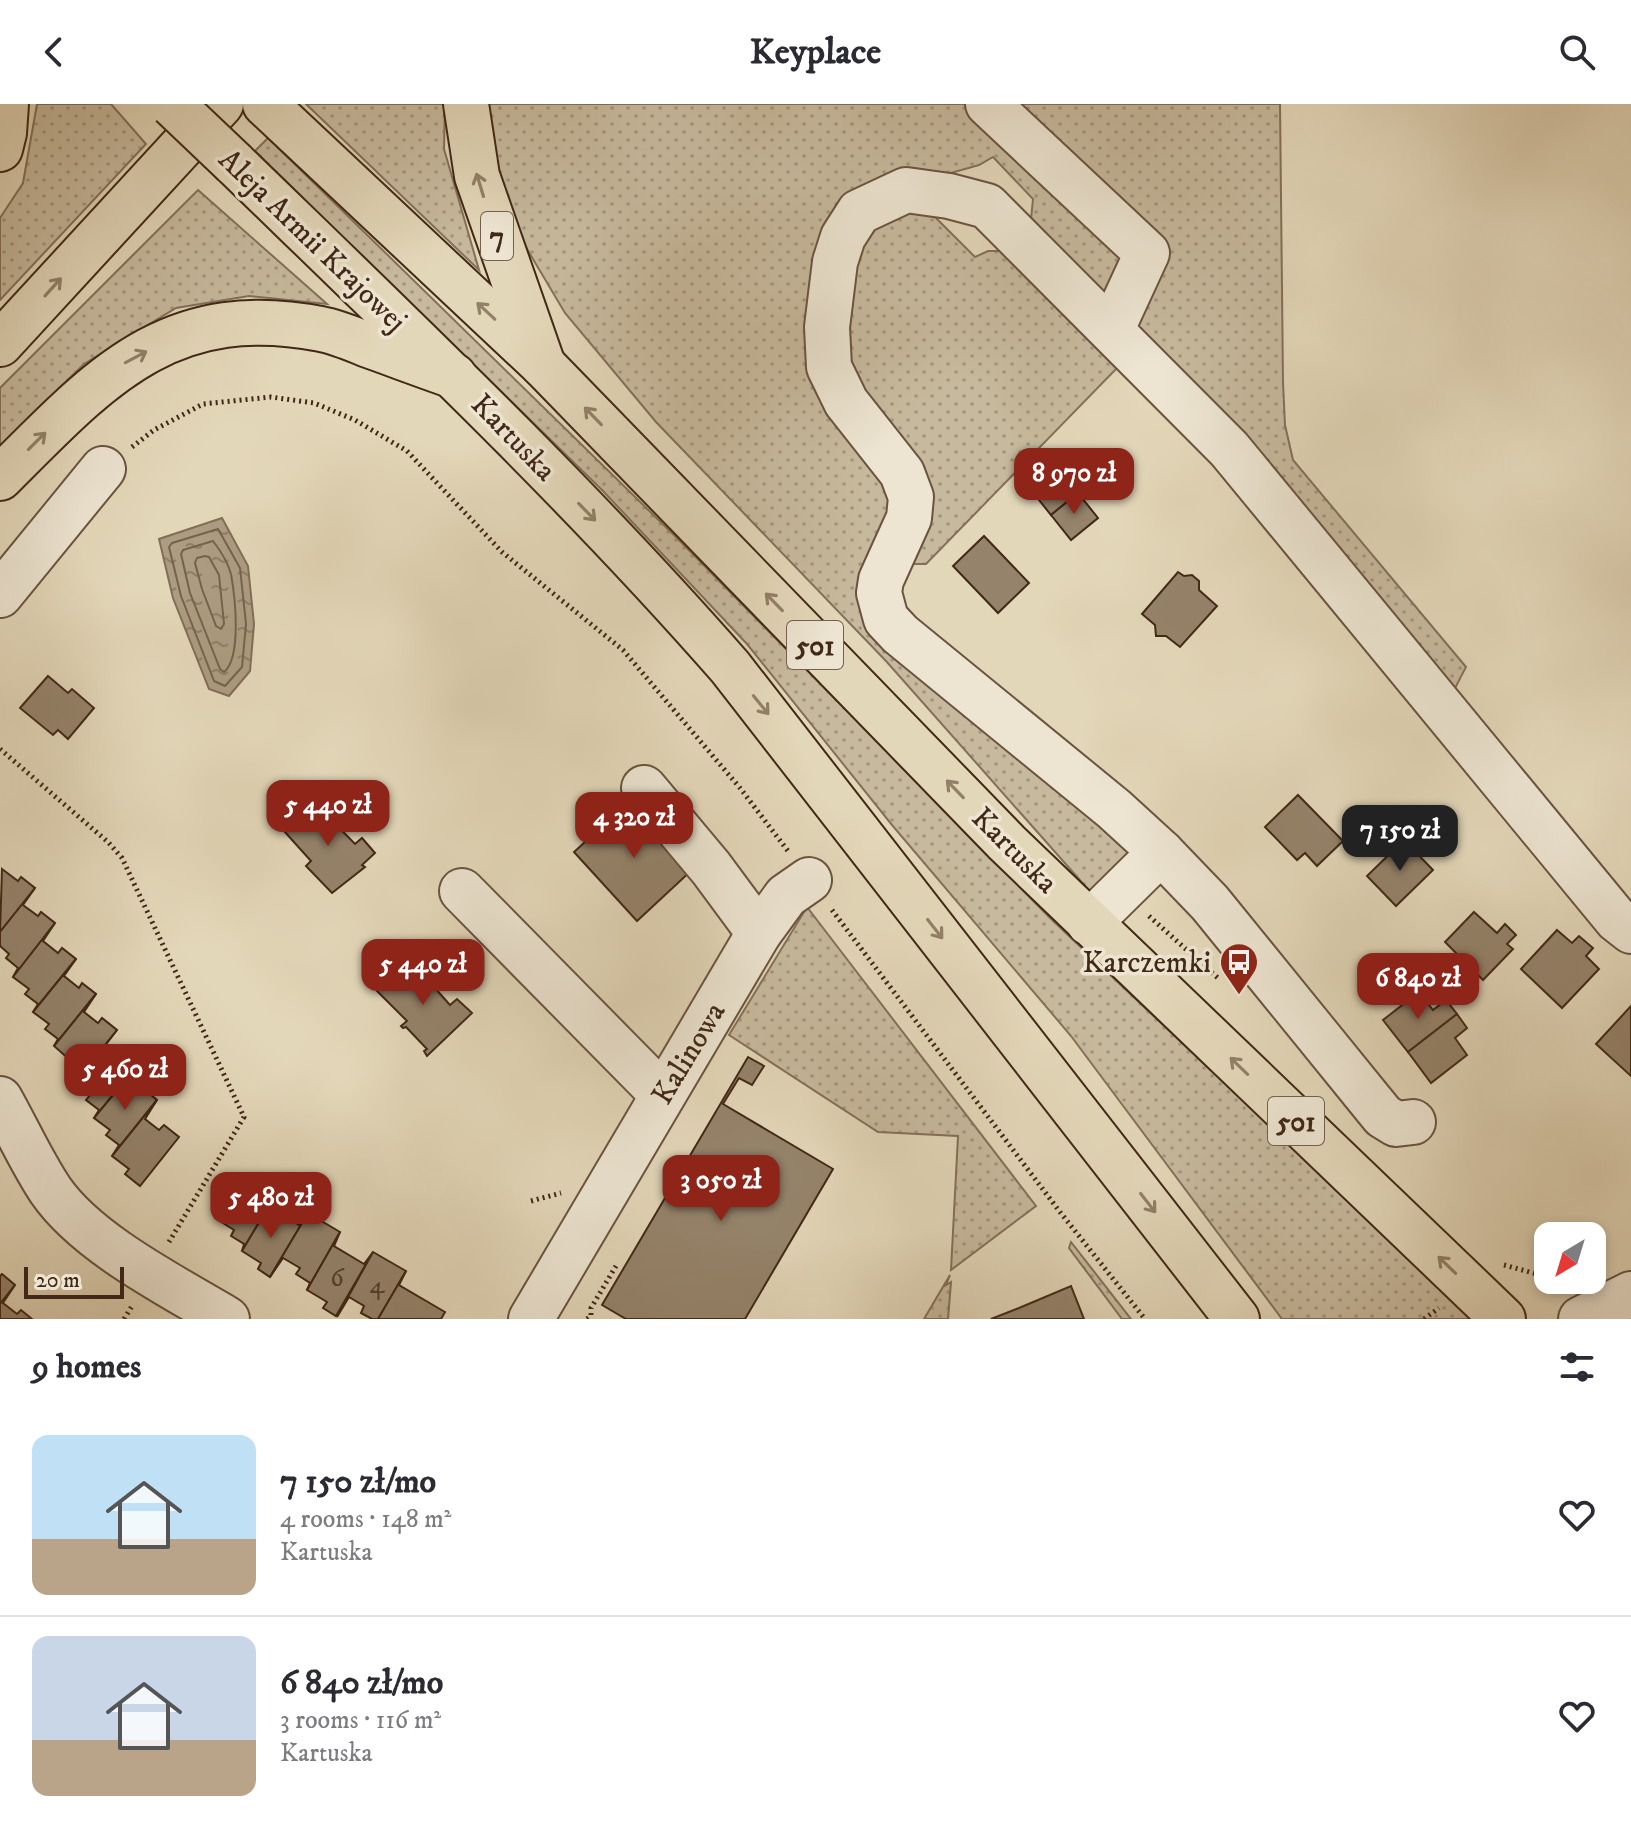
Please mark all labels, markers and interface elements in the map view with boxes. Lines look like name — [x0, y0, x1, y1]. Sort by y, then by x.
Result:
icon: back — [32, 30, 76, 74]
text: Keyplace — [750, 30, 881, 75]
icon: search — [1555, 30, 1599, 74]
street label: Aleja Armii Krajowej — [210, 142, 414, 340]
one-way arrow — [472, 173, 487, 198]
road number: 7 — [481, 212, 513, 260]
one-way arrow — [43, 277, 61, 297]
one-way arrow — [476, 302, 496, 321]
one-way arrow — [124, 349, 147, 365]
street label: Kartuska — [463, 387, 563, 489]
one-way arrow — [584, 406, 602, 426]
one-way arrow — [27, 432, 46, 451]
pin: 8 970 zł — [991, 448, 1157, 516]
text: 8 970 zł — [1032, 457, 1116, 490]
one-way arrow — [577, 502, 596, 521]
one-way arrow — [764, 592, 783, 612]
road number: 501 — [787, 621, 843, 669]
one-way arrow — [752, 694, 770, 715]
pin: 5 440 zł — [245, 780, 411, 848]
one-way arrow — [946, 780, 965, 799]
text: 5 440 zł — [284, 789, 372, 822]
pin: 4 320 zł — [551, 792, 717, 860]
street label: Kartuska — [963, 800, 1065, 902]
text: 4 320 zł — [593, 801, 675, 834]
pin: 7 150 zł — [1317, 805, 1483, 873]
text: 7 150 zł — [1360, 814, 1440, 847]
one-way arrow — [927, 918, 944, 939]
pin: 5 440 zł — [340, 939, 506, 1007]
bus stop icon: Karczemki — [1218, 941, 1260, 996]
place label: Karczemki — [1083, 945, 1211, 982]
text: 5 440 zł — [379, 948, 467, 981]
pin: 6 840 zł — [1335, 953, 1501, 1021]
text: 6 840 zł — [1375, 962, 1461, 995]
street label: Kalinowa — [644, 996, 734, 1112]
pin: 5 460 zł — [42, 1044, 208, 1112]
text: 5 460 zł — [82, 1053, 168, 1086]
one-way arrow — [1229, 1057, 1249, 1076]
road number: 501 — [1268, 1097, 1324, 1145]
pin: 3 050 zł — [638, 1155, 804, 1223]
text: 3 050 zł — [681, 1164, 761, 1197]
pin: 5 480 zł — [188, 1172, 354, 1240]
text: 5 480 zł — [228, 1181, 314, 1214]
one-way arrow — [1140, 1192, 1157, 1214]
north arrow — [1534, 1222, 1606, 1294]
map controls — [1534, 1222, 1606, 1294]
one-way arrow — [1438, 1256, 1457, 1275]
house number: 6 — [330, 1262, 345, 1295]
scale bar — [24, 1263, 124, 1299]
text: 20 m — [36, 1267, 80, 1294]
house number: 4 — [370, 1269, 386, 1302]
icon: filters — [1555, 1345, 1599, 1389]
text: 9 homes — [32, 1346, 141, 1388]
text: 7 150 zł/mo — [280, 1461, 436, 1503]
icon: home — [96, 1467, 192, 1563]
icon: heart — [1555, 1493, 1599, 1537]
text: 4 rooms · 148 m² — [280, 1503, 451, 1536]
text: Kartuska — [280, 1536, 373, 1569]
text: 6 840 zł/mo — [280, 1662, 443, 1704]
icon: home — [96, 1668, 192, 1764]
icon: heart — [1555, 1694, 1599, 1738]
text: 3 rooms · 116 m² — [280, 1704, 441, 1737]
text: Kartuska — [280, 1737, 373, 1770]

